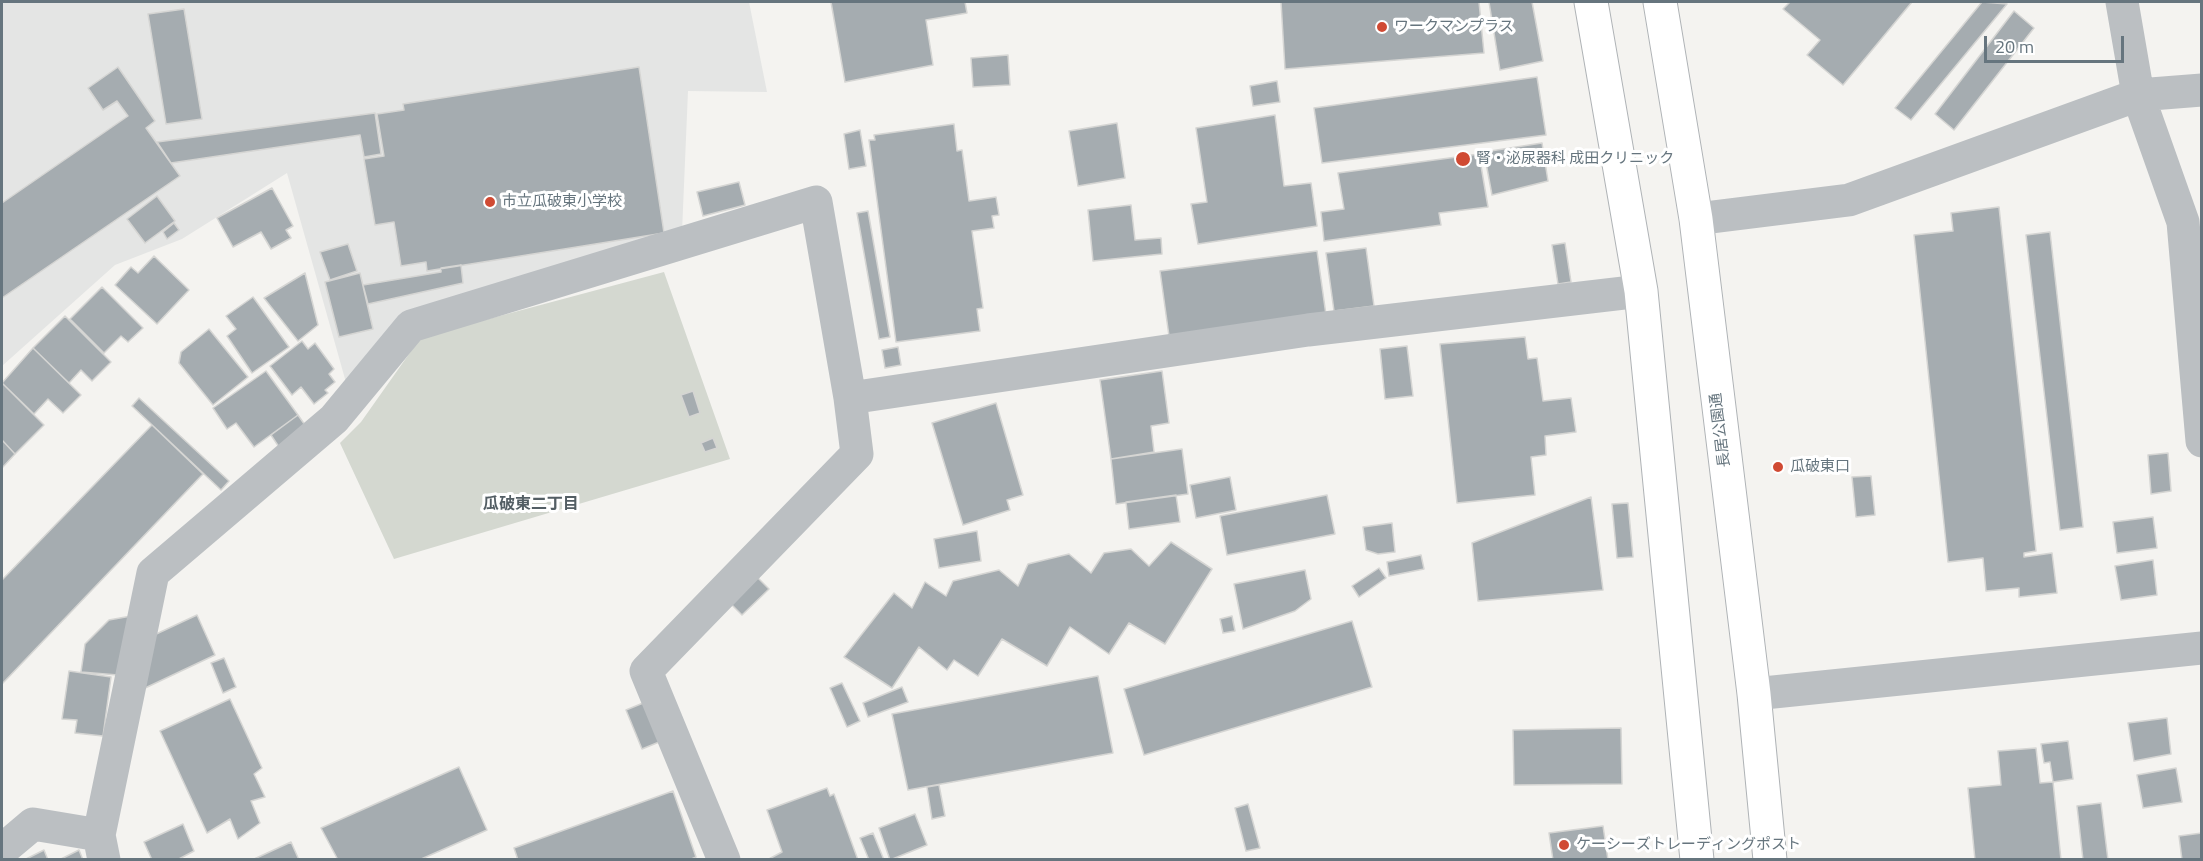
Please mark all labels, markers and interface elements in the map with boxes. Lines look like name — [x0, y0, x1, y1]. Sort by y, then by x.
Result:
place label: ワークマンプラス — [1394, 18, 1514, 36]
marker: ワークマンプラス — [1375, 20, 1389, 34]
scale bar — [1987, 24, 2126, 62]
text: 20 m — [1995, 33, 2034, 60]
marker: 腎・泌尿器科 成田クリニック — [1454, 150, 1472, 168]
place label: 腎・泌尿器科 成田クリニック — [1476, 150, 1674, 168]
place label: 市立瓜破東小学校 — [502, 193, 622, 211]
marker: 市立瓜破東小学校 — [483, 195, 497, 209]
street label: 長居公園通 — [1707, 392, 1735, 468]
place label: 瓜破東口 — [1790, 458, 1850, 476]
marker: 瓜破東口 — [1771, 460, 1785, 474]
district label: 瓜破東二丁目 — [483, 495, 579, 515]
place label: ケーシーズトレーディングポスト — [1576, 836, 1801, 854]
marker: ケーシーズトレーディングポスト — [1557, 838, 1571, 852]

